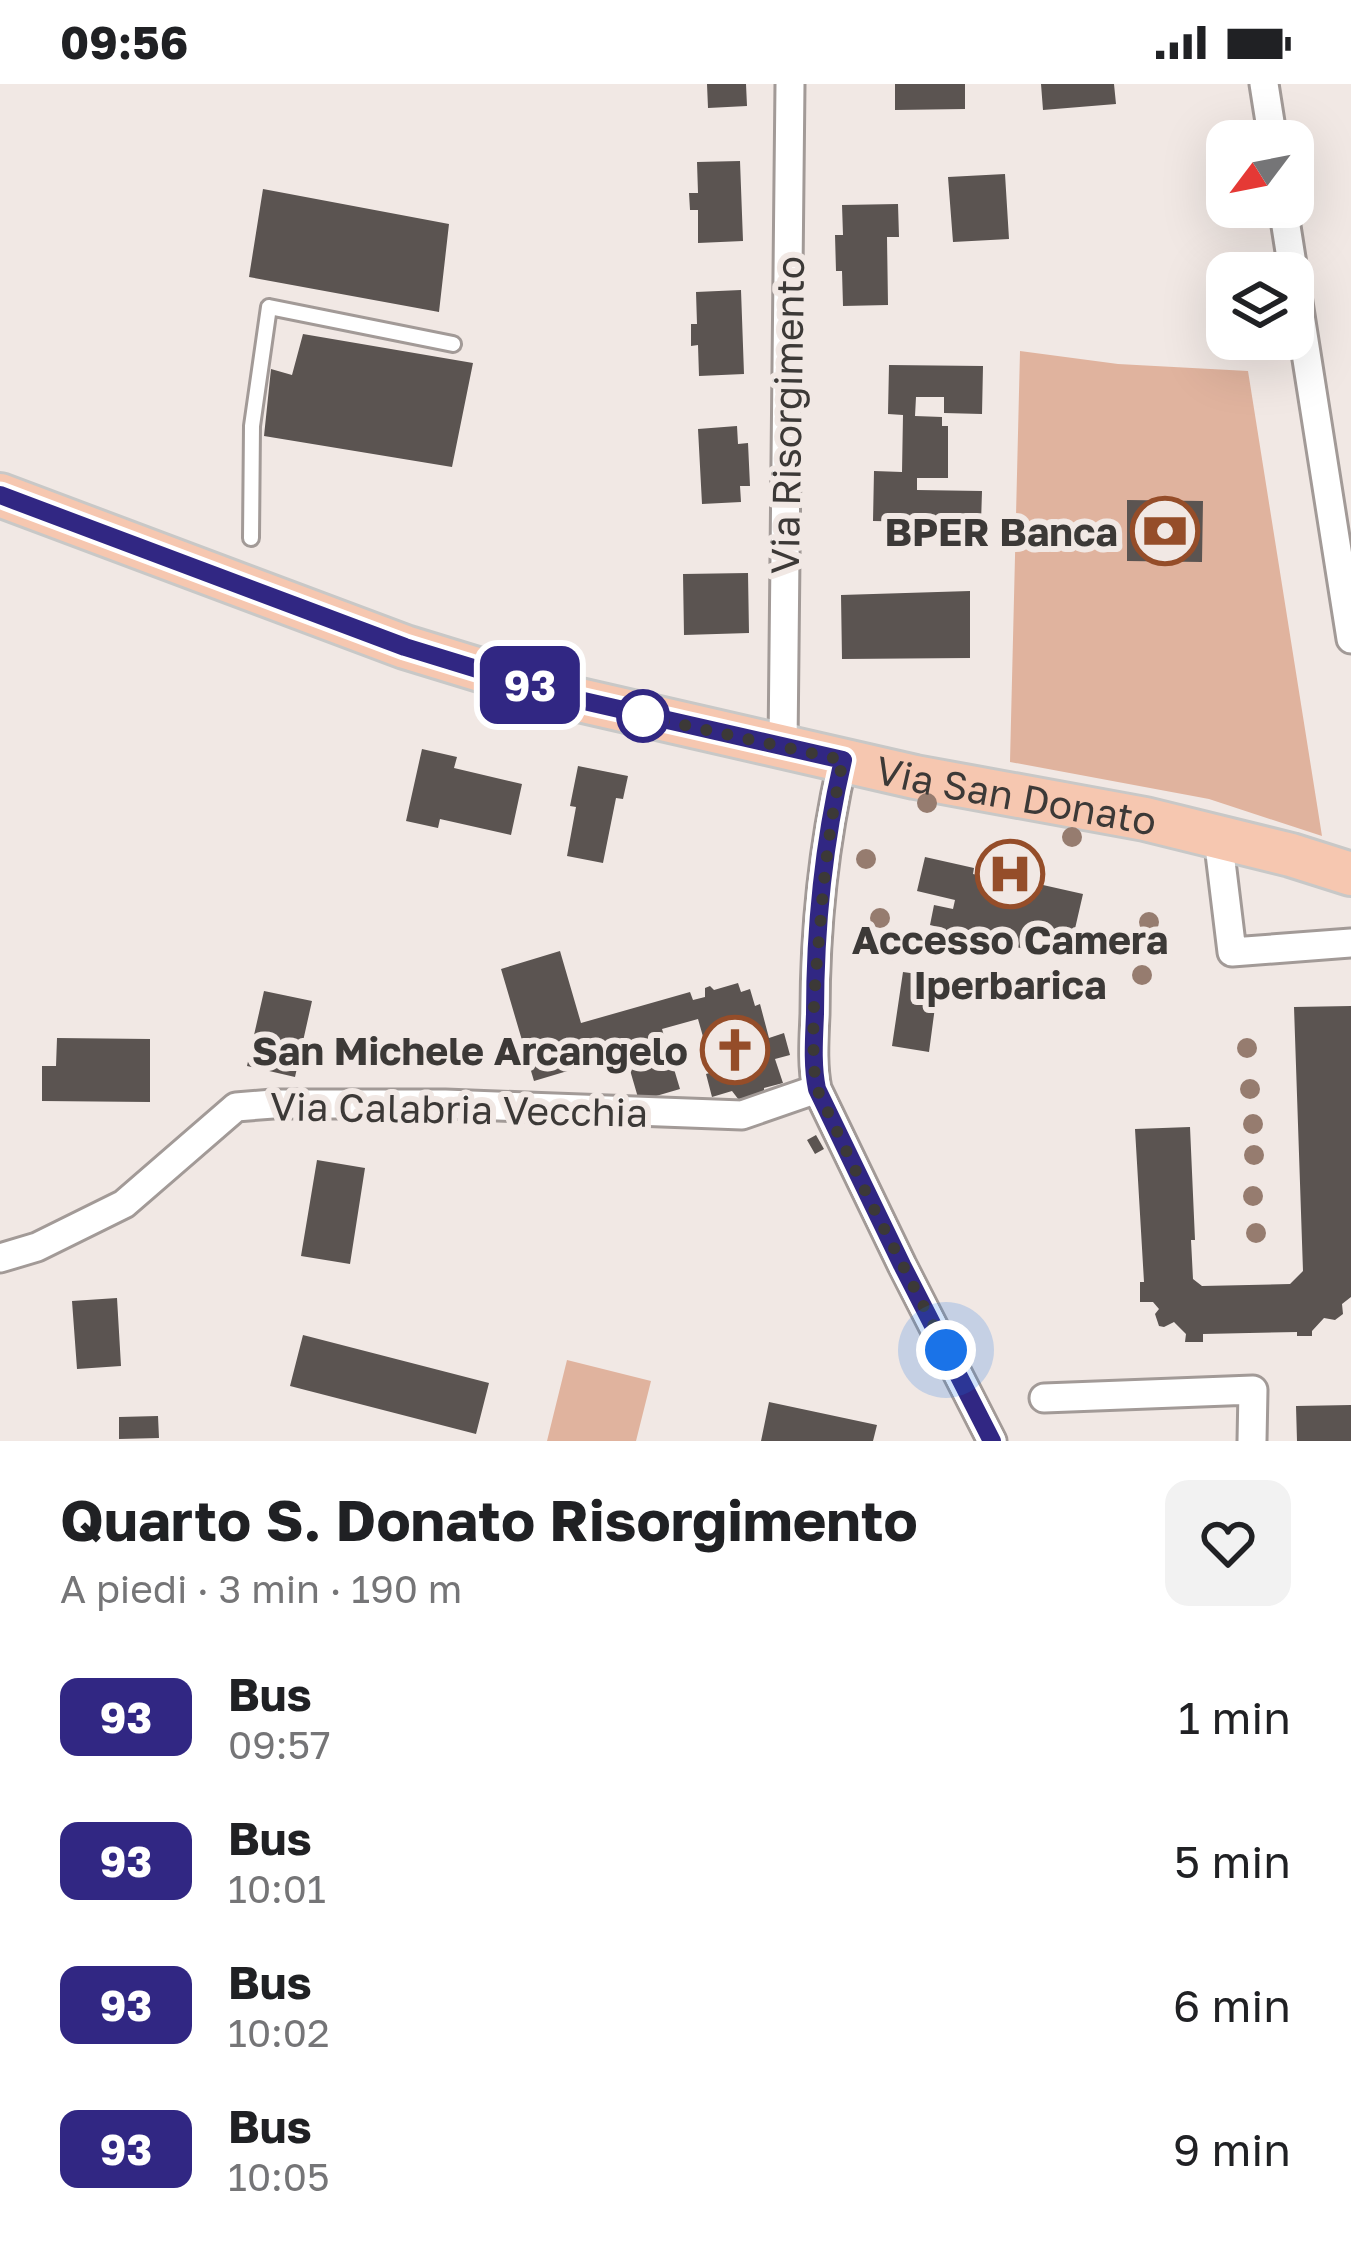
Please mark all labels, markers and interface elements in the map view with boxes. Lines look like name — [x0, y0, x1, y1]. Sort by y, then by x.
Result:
text: 09:56 — [60, 15, 188, 69]
north arrow — [1206, 120, 1314, 228]
map controls — [1206, 120, 1314, 360]
button: layers — [1206, 252, 1314, 360]
street label: Via Risorgimento — [761, 255, 813, 575]
bank icon: BPER Banca — [1130, 496, 1200, 566]
place label: BPER Banca — [884, 508, 1118, 555]
line badge: 93 — [476, 646, 584, 724]
text: 93 — [504, 660, 556, 710]
unlabelled marker — [618, 691, 668, 741]
street label: Via San Donato — [871, 745, 1160, 844]
hospital icon: Accesso Camera Iperbarica — [975, 839, 1045, 909]
place label: Accesso Camera Iperbarica — [852, 916, 1168, 1008]
church icon: San Michele Arcangelo — [700, 1015, 770, 1085]
place label: San Michele Arcangelo — [252, 1027, 688, 1074]
street label: Via Calabria Vecchia — [269, 1082, 649, 1136]
your location — [916, 1320, 976, 1380]
button: heart — [1165, 1480, 1291, 1606]
text: Quarto S. Donato Risorgimento — [60, 1485, 918, 1554]
text: A piedi · 3 min · 190 m — [60, 1565, 462, 1612]
text: Bus — [228, 1667, 312, 1721]
text: 1 min — [1178, 1690, 1291, 1744]
text: 93 — [100, 1692, 152, 1742]
text: 09:57 — [228, 1721, 331, 1768]
text: Bus — [228, 1811, 312, 1865]
text: 5 min — [1174, 1834, 1291, 1888]
text: 93 — [100, 1836, 152, 1886]
text: 10:01 — [228, 1865, 326, 1912]
text: Bus — [228, 1955, 312, 2009]
text: 6 min — [1173, 1978, 1291, 2032]
text: 93 — [100, 1980, 152, 2030]
text: 10:02 — [228, 2009, 330, 2056]
text: Bus — [228, 2099, 312, 2153]
text: 9 min — [1173, 2122, 1291, 2176]
text: 93 — [100, 2124, 152, 2174]
text: 10:05 — [228, 2153, 330, 2200]

